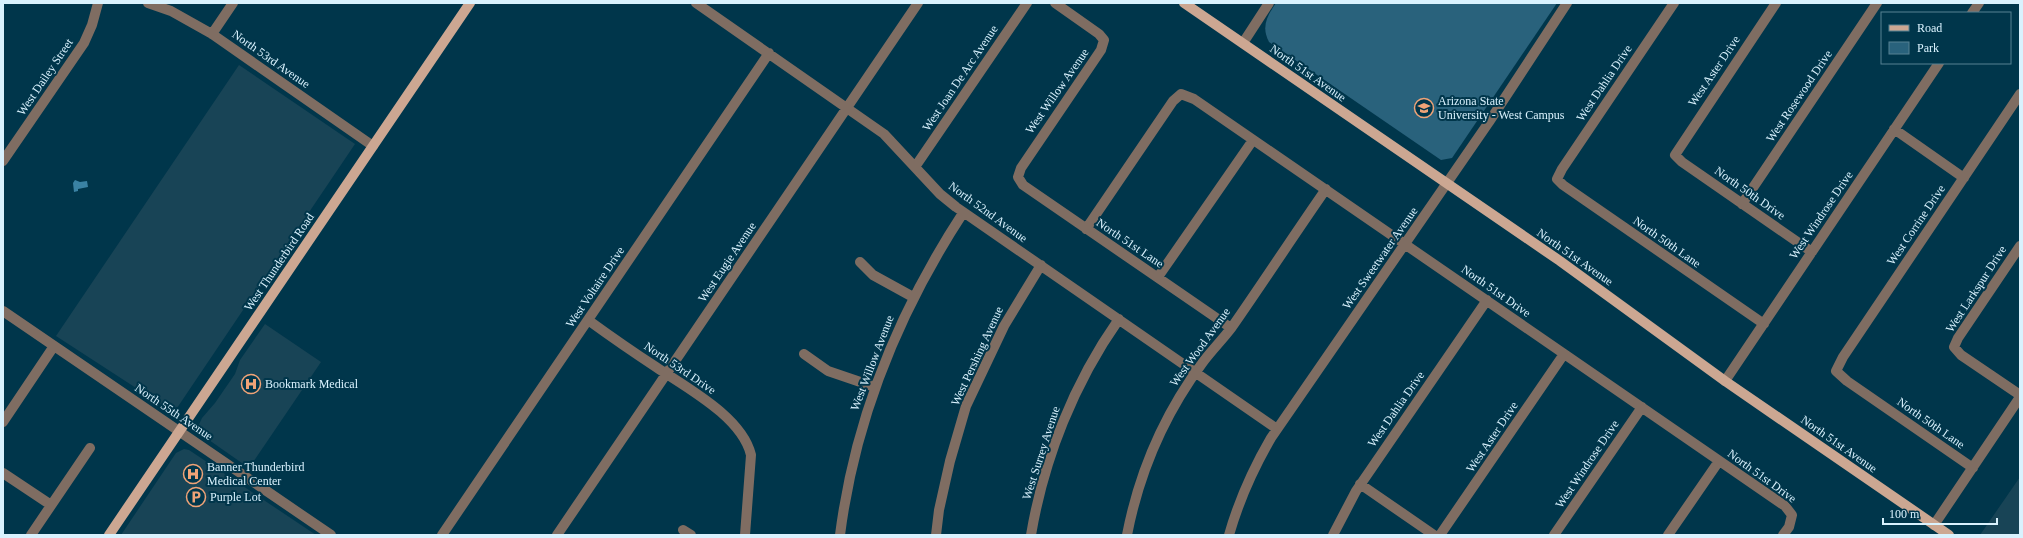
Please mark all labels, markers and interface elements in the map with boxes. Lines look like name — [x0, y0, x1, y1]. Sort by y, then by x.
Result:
legend — [1881, 12, 2011, 64]
text: Road — [1917, 21, 1942, 35]
street label: West Joan De Arc Avenue — [919, 22, 1001, 134]
street label: North 53rd Avenue — [229, 27, 313, 91]
street label: West Aster Drive — [1685, 33, 1743, 109]
street label: West Dailey Street — [14, 35, 76, 118]
text: Park — [1917, 41, 1939, 55]
street label: North 51st Avenue — [1267, 42, 1349, 104]
street label: West Dahlia Drive — [1573, 42, 1635, 124]
street label: West Willow Avenue — [1022, 46, 1092, 136]
street label: West Rosewood Drive — [1763, 47, 1835, 145]
place label: Arizona State University - West Campus — [1438, 94, 1565, 122]
school or university icon: Arizona State University - West Campus — [1413, 97, 1435, 119]
street label: North 50th Drive — [1712, 164, 1788, 222]
street label: West Windrose Drive — [1786, 168, 1856, 262]
street label: North 52nd Avenue — [946, 179, 1030, 245]
street label: West Corrine Drive — [1884, 182, 1948, 268]
street label: West Sweetwater Avenue — [1339, 204, 1421, 312]
street label: West Thunderbird Road — [241, 211, 317, 313]
street label: North 50th Lane — [1631, 214, 1703, 270]
street label: North 51st Lane — [1094, 215, 1166, 271]
street label: West Eugie Avenue — [695, 219, 759, 305]
street label: North 51st Avenue — [1534, 226, 1616, 288]
street label: West Larkspur Drive — [1943, 243, 2009, 335]
street label: West Voltaire Drive — [563, 244, 627, 330]
street label: North 51st Drive — [1459, 262, 1533, 320]
street label: West Pershing Avenue — [948, 304, 1006, 408]
street label: West Wood Avenue — [1167, 305, 1233, 389]
street label: West Willow Avenue — [847, 313, 897, 413]
street label: North 53rd Drive — [642, 339, 718, 397]
street label: West Dahlia Drive — [1365, 369, 1427, 449]
hospital icon: Bookmark Medical — [240, 373, 262, 395]
place label: Bookmark Medical — [265, 377, 359, 391]
street label: North 55th Avenue — [132, 381, 216, 443]
street label: North 50th Lane — [1895, 395, 1967, 451]
street label: West Aster Drive — [1463, 399, 1521, 475]
street label: West Surrey Avenue — [1019, 404, 1063, 502]
street label: North 51st Avenue — [1798, 413, 1880, 475]
street label: West Windrose Drive — [1552, 417, 1622, 511]
street label: North 51st Drive — [1725, 446, 1799, 506]
place label: Banner Thunderbird Medical Center — [207, 460, 304, 488]
hospital icon: Banner Thunderbird Medical Center — [182, 463, 204, 485]
parking icon: Purple Lot — [185, 486, 207, 508]
place label: Purple Lot — [210, 490, 262, 504]
scale bar — [1883, 500, 1997, 526]
text: 100 m — [1889, 507, 1920, 521]

